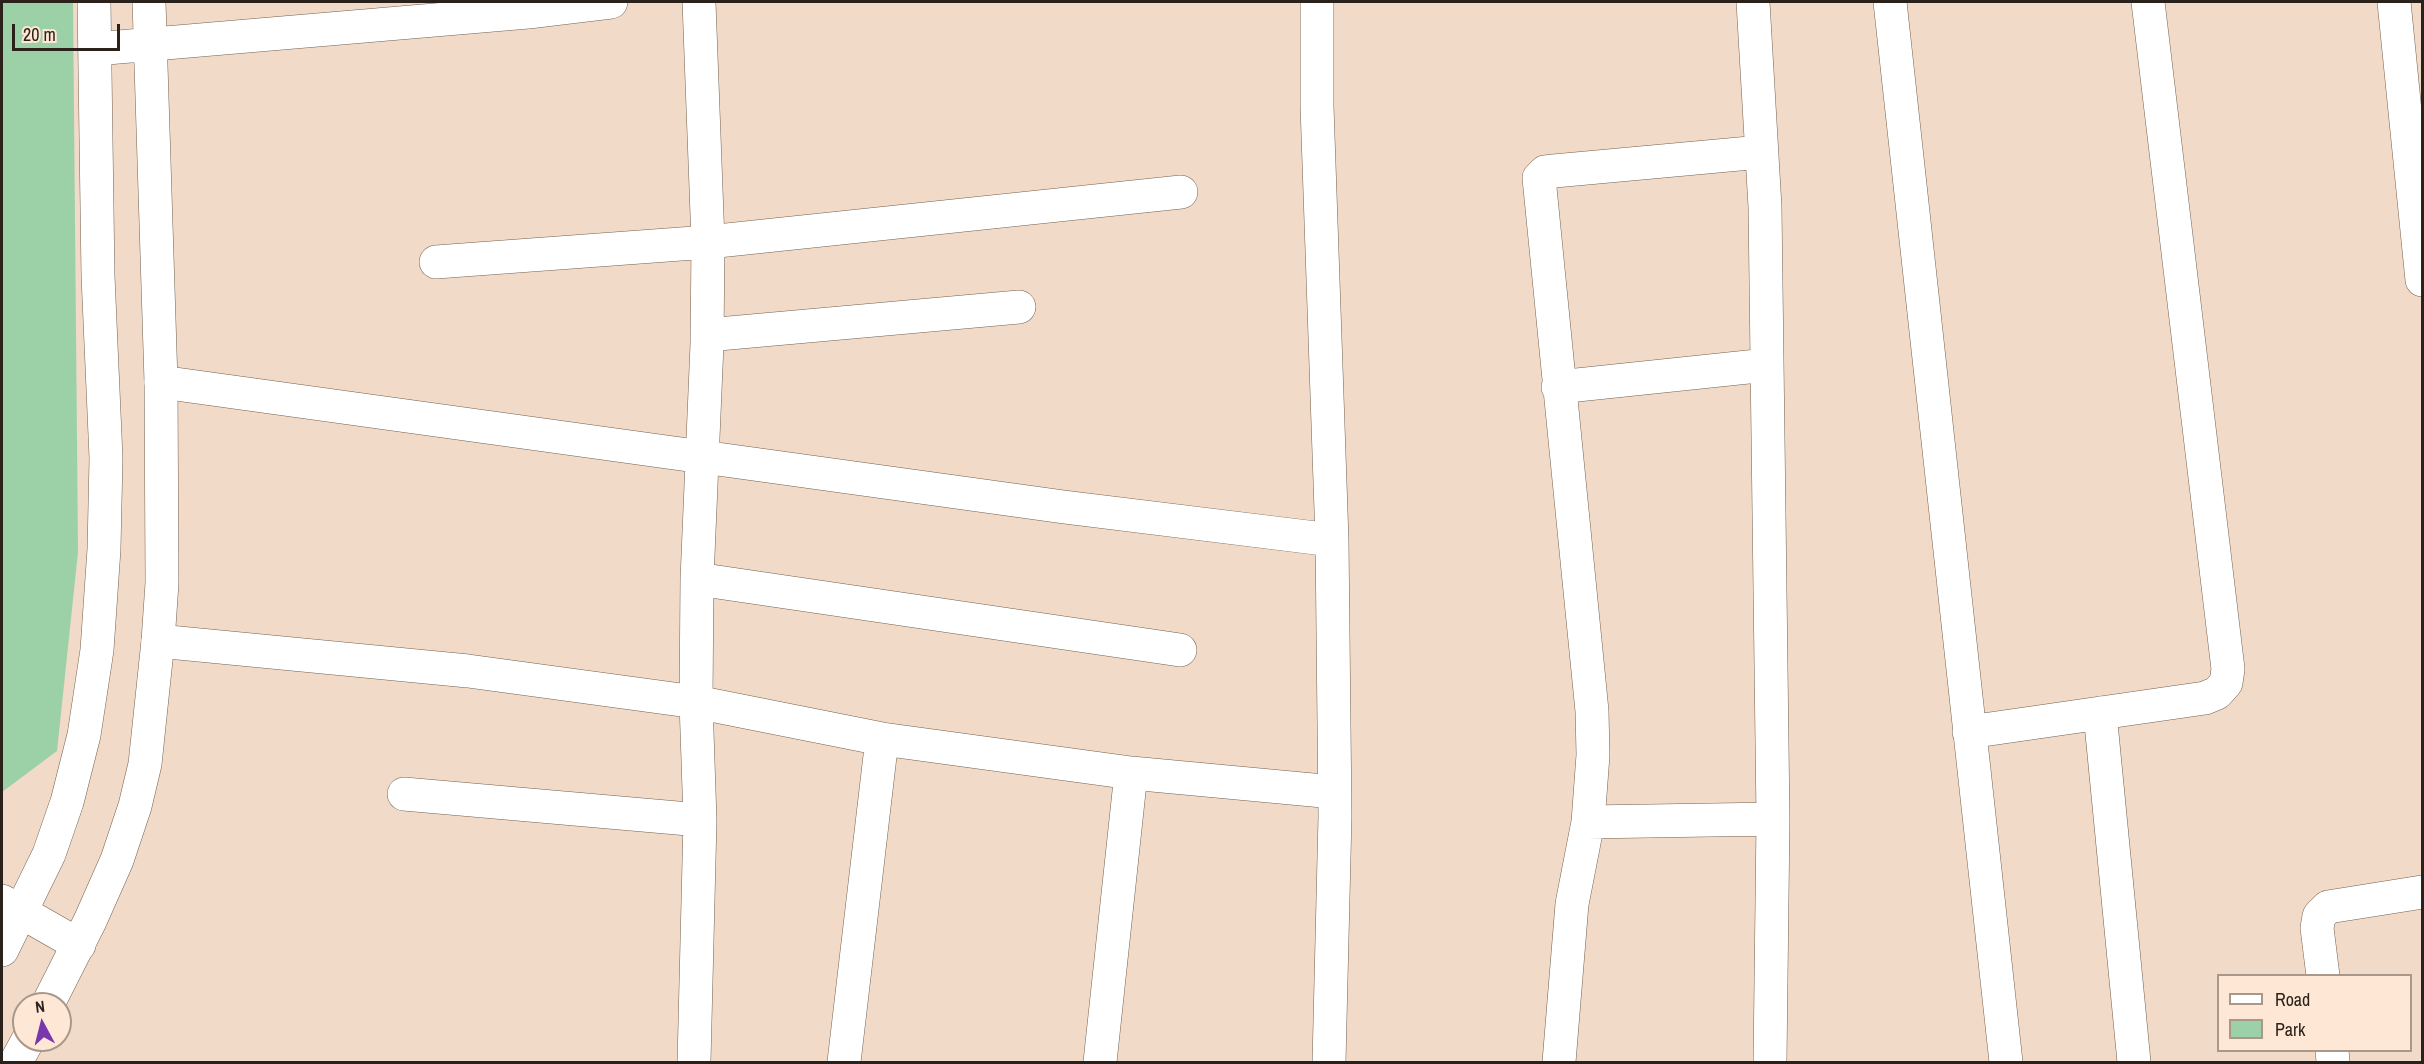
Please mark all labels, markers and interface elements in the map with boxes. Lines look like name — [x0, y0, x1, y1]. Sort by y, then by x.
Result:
scale bar — [15, 12, 123, 50]
text: 20 m — [23, 22, 56, 47]
legend — [2217, 974, 2412, 1052]
text: Road — [2275, 987, 2310, 1012]
north arrow — [12, 992, 72, 1052]
text: N — [34, 995, 46, 1018]
text: Park — [2275, 1017, 2305, 1042]

